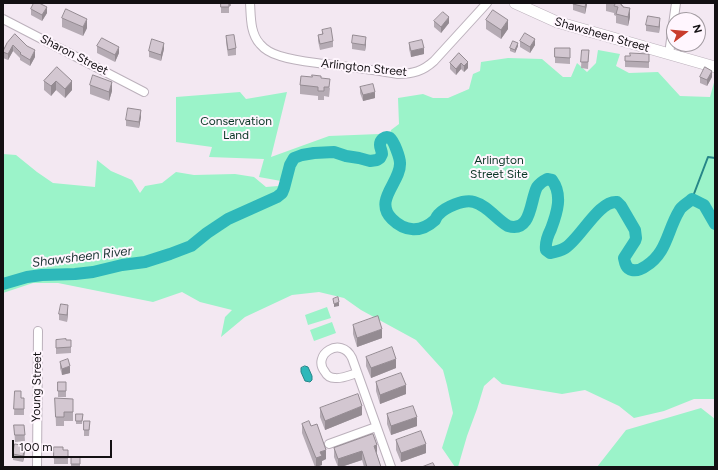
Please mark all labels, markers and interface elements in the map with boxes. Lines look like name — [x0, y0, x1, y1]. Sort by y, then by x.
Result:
north arrow — [666, 12, 706, 52]
street label: Shawsheen Street — [553, 15, 651, 55]
text: N — [690, 23, 704, 35]
street label: Sharon Street — [38, 32, 110, 78]
street label: Arlington Street — [320, 56, 408, 80]
park label: Conservation Land — [200, 114, 272, 142]
park label: Arlington Street Site — [470, 153, 528, 181]
water label: Shawsheen River — [31, 243, 133, 271]
street label: Young Street — [29, 352, 45, 422]
scale bar — [14, 432, 114, 458]
text: 100 m — [19, 440, 53, 454]

